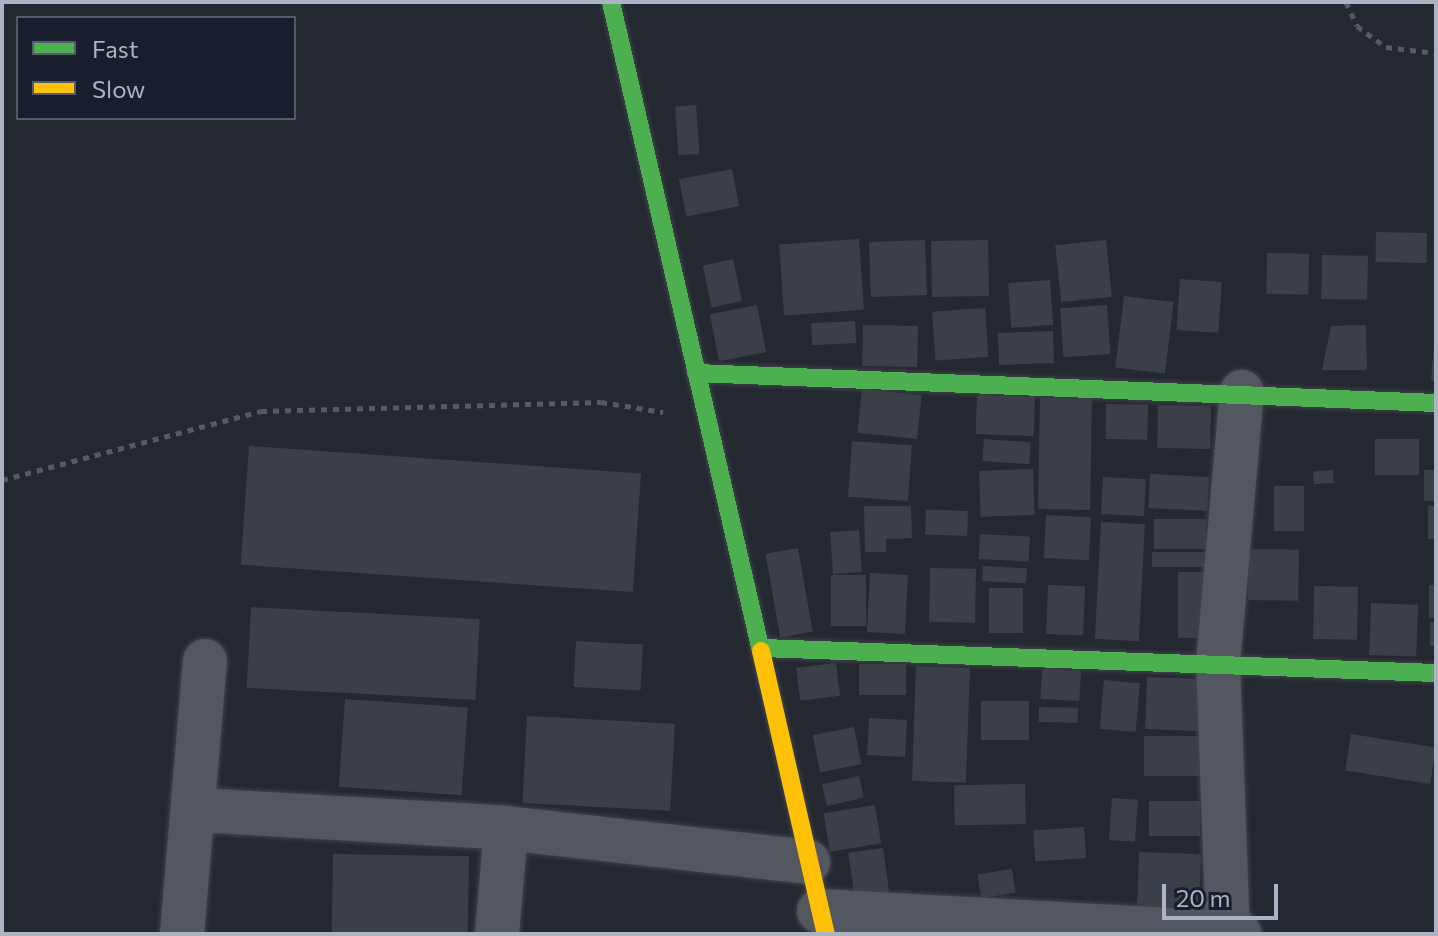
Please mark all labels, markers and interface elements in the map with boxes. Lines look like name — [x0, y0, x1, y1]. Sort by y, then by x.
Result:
legend — [16, 16, 296, 120]
text: Fast — [92, 34, 139, 63]
text: Slow — [92, 74, 145, 103]
scale bar — [1166, 868, 1282, 918]
text: 20 m — [1176, 883, 1230, 912]

